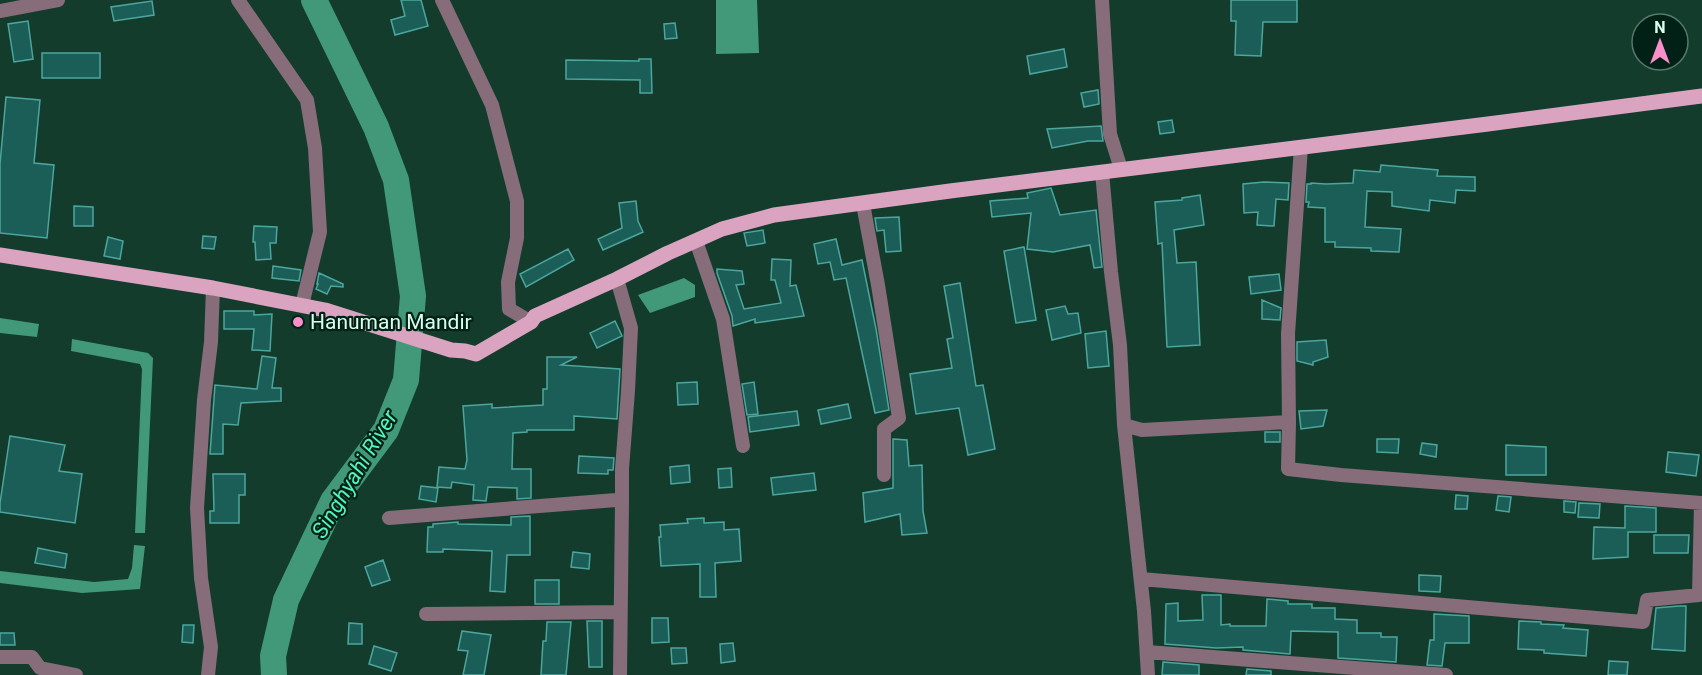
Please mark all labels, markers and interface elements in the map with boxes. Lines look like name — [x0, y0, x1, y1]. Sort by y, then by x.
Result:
north arrow — [1630, 12, 1690, 72]
text: N — [1654, 18, 1666, 37]
place label: Hanuman Mandir — [310, 310, 472, 334]
marker: Hanuman Mandir — [291, 315, 305, 329]
water label: Singhyahi River — [307, 405, 403, 543]

